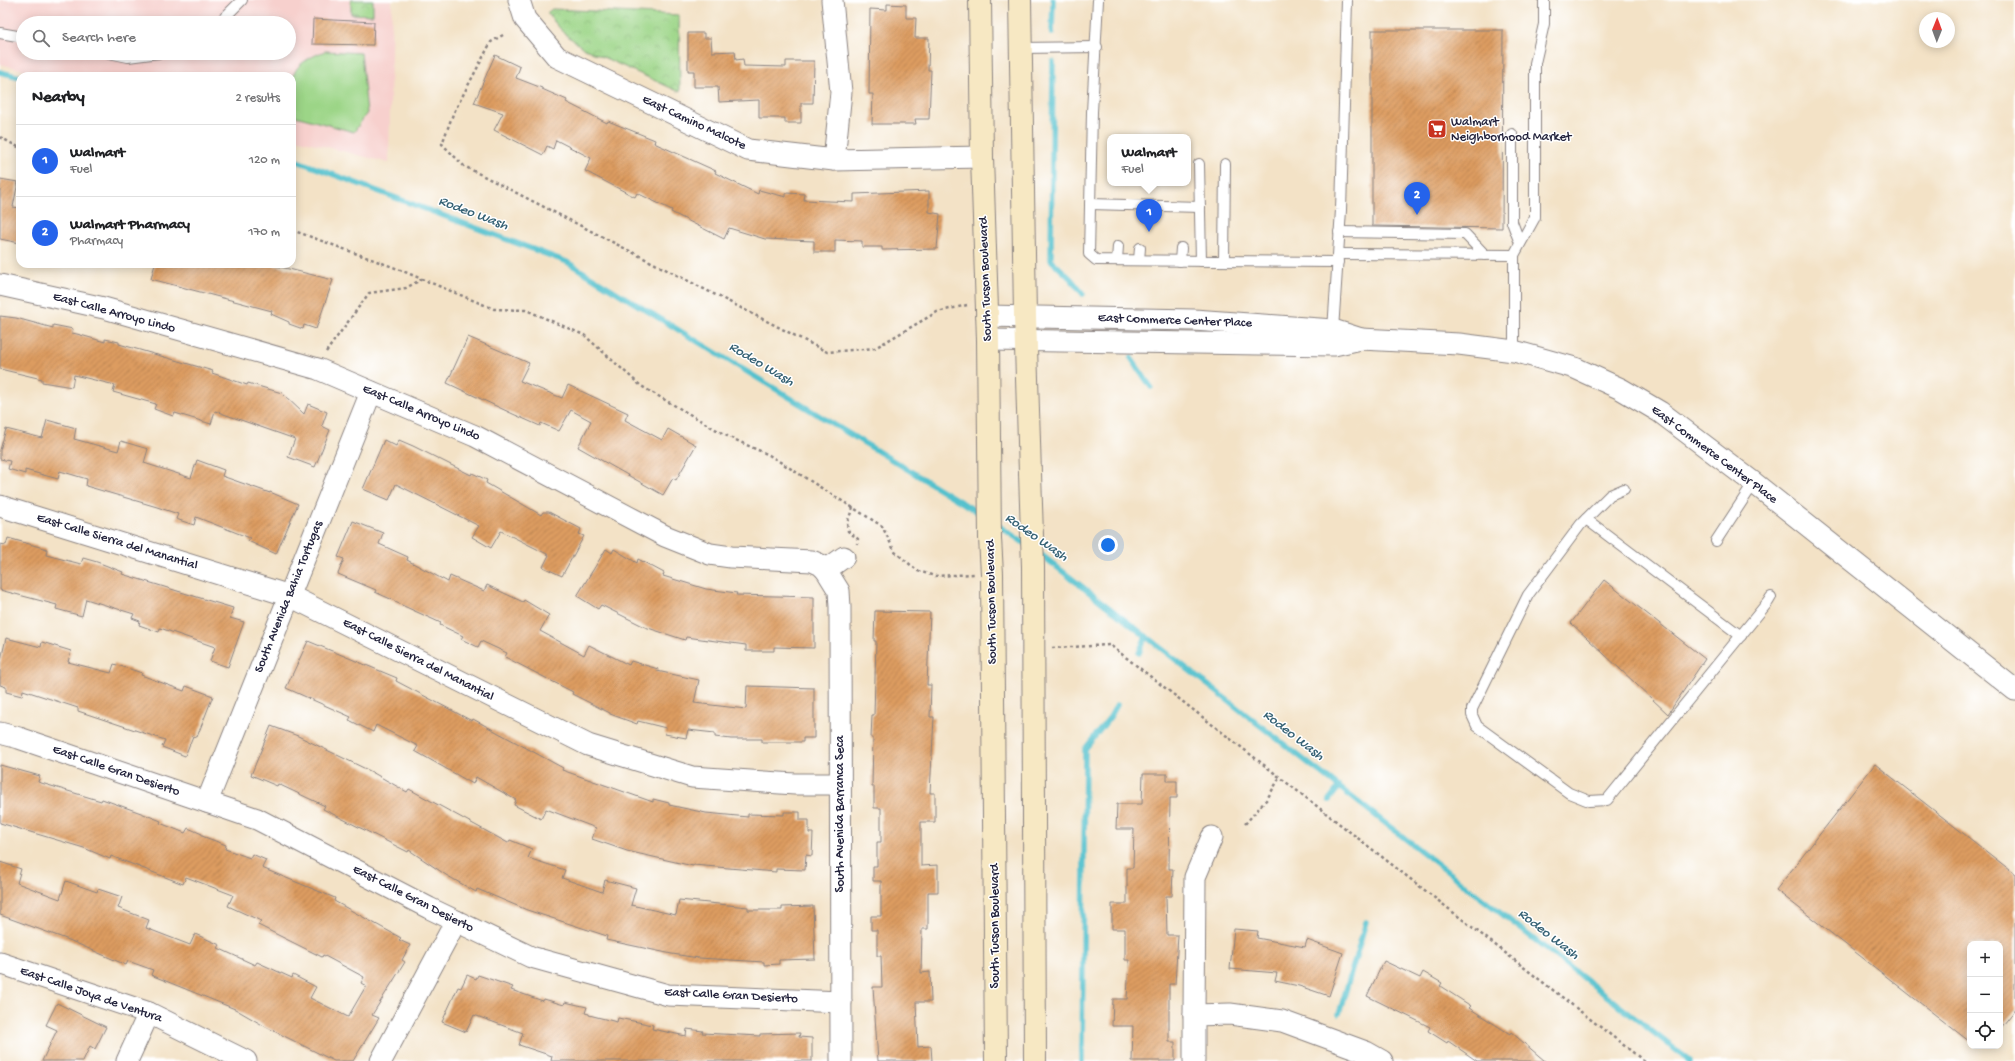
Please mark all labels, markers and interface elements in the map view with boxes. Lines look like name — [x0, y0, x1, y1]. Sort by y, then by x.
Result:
north arrow — [1919, 12, 1955, 48]
search box — [16, 16, 296, 60]
icon: search — [30, 27, 52, 49]
text: Search here — [62, 29, 136, 47]
text: Nearby — [32, 88, 85, 108]
text: 2 results — [235, 91, 280, 106]
street label: East Camino Malcote — [640, 92, 749, 154]
place label: Walmart Neighborhood Market — [1451, 115, 1573, 145]
supermarket icon: Walmart Neighborhood Market — [1426, 118, 1448, 140]
popup — [1107, 134, 1191, 186]
text: Walmart — [70, 144, 125, 162]
text: Walmart — [1122, 144, 1176, 162]
text: 1 — [42, 153, 48, 168]
text: 120 m — [249, 153, 280, 168]
text: Fuel — [70, 162, 92, 177]
text: Fuel — [1122, 162, 1144, 177]
pin: 2 — [1404, 182, 1430, 215]
water label: Rodeo Wash — [436, 193, 511, 235]
pin: 1 — [1136, 199, 1162, 232]
street label: South Tucson Boulevard — [976, 215, 996, 342]
text: Walmart Pharmacy — [70, 216, 190, 234]
text: 2 — [42, 225, 48, 240]
text: 170 m — [248, 225, 280, 240]
text: Pharmacy — [70, 234, 123, 249]
street label: East Calle Arroyo Lindo — [51, 289, 177, 337]
street label: East Commerce Center Place — [1098, 311, 1253, 331]
water label: Rodeo Wash — [725, 339, 797, 391]
street label: East Calle Arroyo Lindo — [360, 381, 482, 445]
street label: East Commerce Center Place — [1648, 403, 1780, 508]
street label: East Calle Sierra del Manantial — [35, 510, 199, 574]
water label: Rodeo Wash — [1001, 510, 1071, 566]
street label: South Avenida Bahia Tortugas — [252, 518, 327, 675]
your location — [1098, 535, 1118, 555]
street label: South Tucson Boulevard — [983, 538, 1001, 665]
street label: East Calle Sierra del Manantial — [340, 615, 496, 705]
water label: Rodeo Wash — [1259, 707, 1327, 765]
street label: South Avenida Barranca Seca — [833, 735, 848, 892]
street label: East Calle Gran Desierto — [50, 742, 182, 800]
street label: East Calle Gran Desierto — [350, 862, 476, 936]
street label: South Tucson Boulevard — [988, 862, 1003, 988]
water label: Rodeo Wash — [1514, 906, 1582, 964]
map controls — [1967, 941, 2003, 1049]
button: + — [1967, 941, 2003, 977]
street label: East Calle Joya de Ventura — [18, 964, 165, 1027]
button: − — [1967, 977, 2003, 1013]
street label: East Calle Gran Desierto — [664, 985, 798, 1007]
button: locate — [1967, 1013, 2003, 1049]

